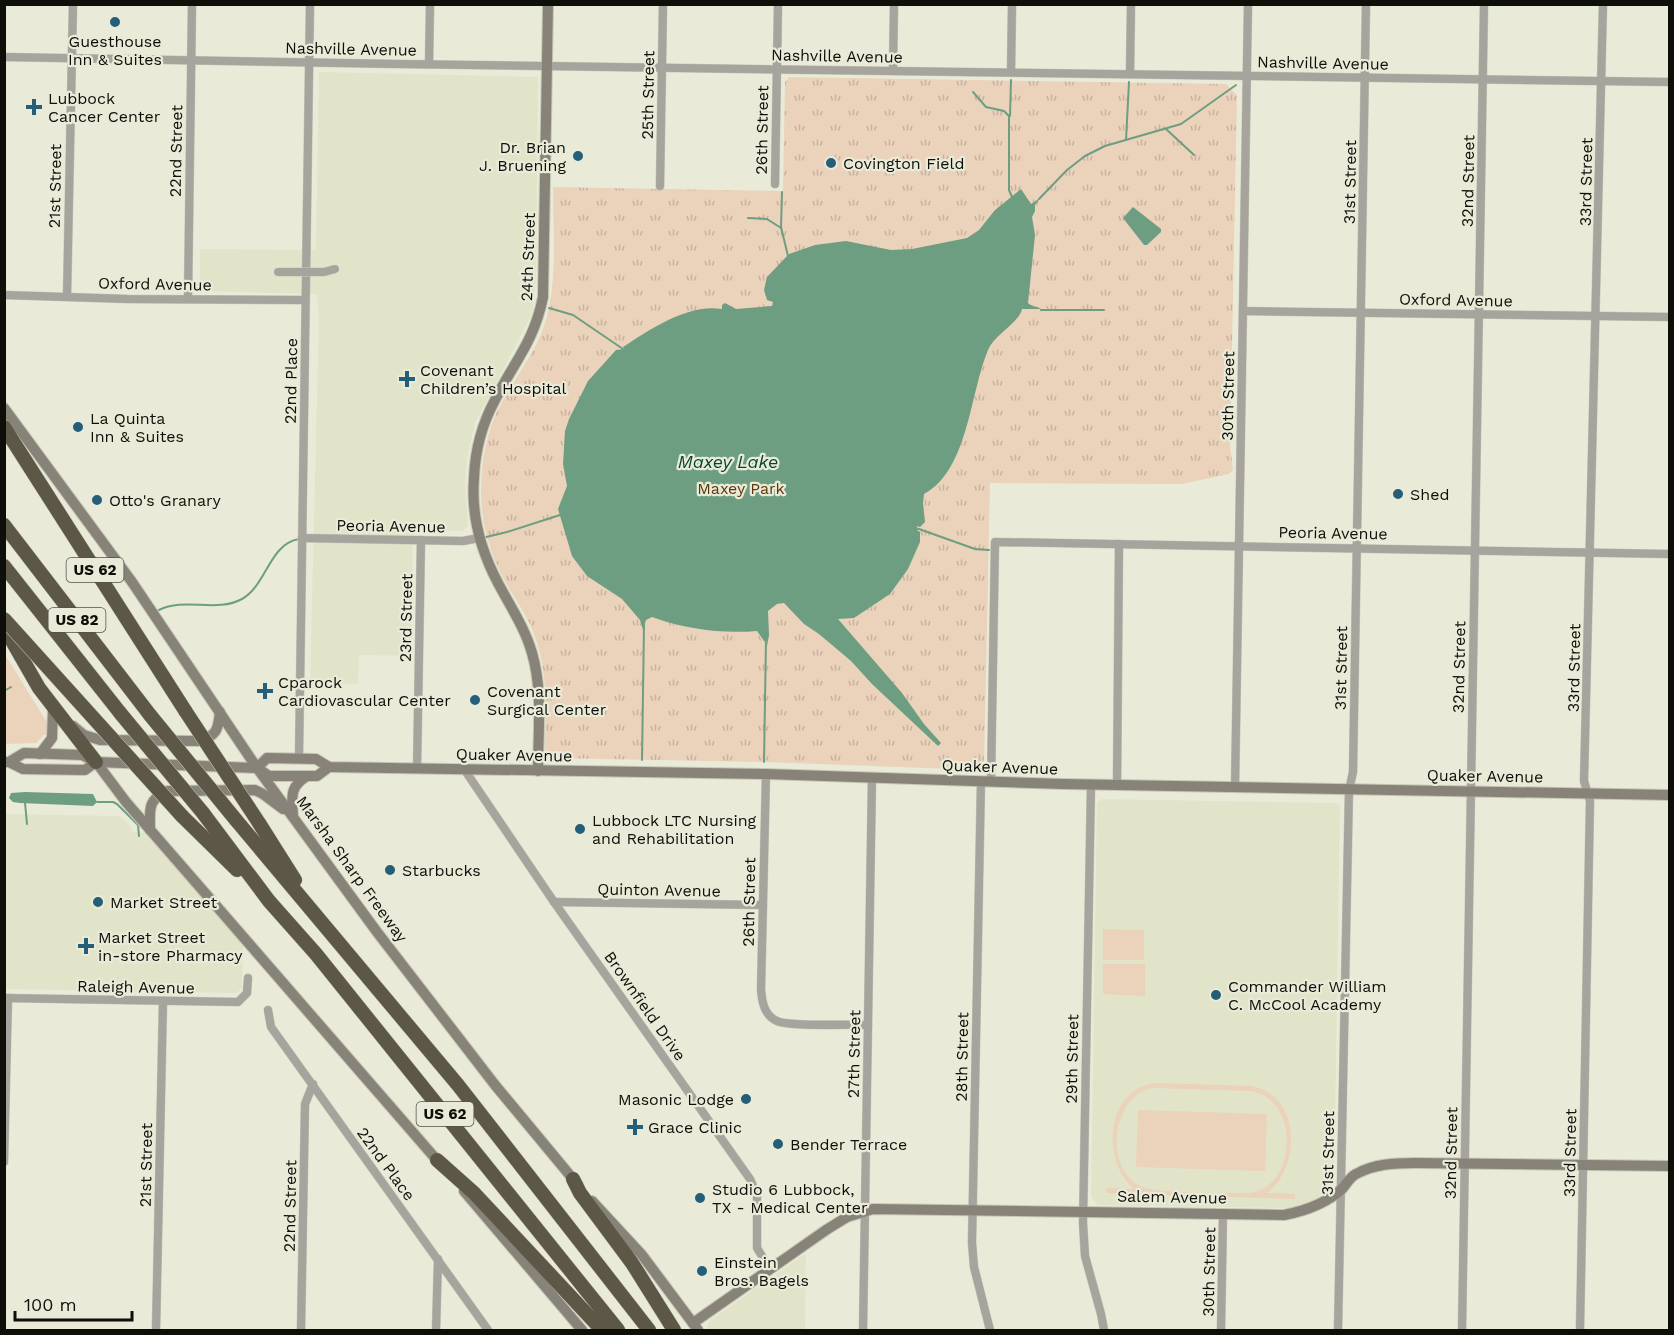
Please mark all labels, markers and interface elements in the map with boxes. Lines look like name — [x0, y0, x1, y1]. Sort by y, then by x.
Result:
marker: Guesthouse Inn & Suites — [108, 15, 122, 29]
place label: Guesthouse Inn & Suites — [68, 32, 162, 69]
street label: Nashville Avenue — [285, 38, 417, 60]
street label: Nashville Avenue — [771, 45, 903, 67]
street label: 25th Street — [638, 50, 658, 140]
street label: Nashville Avenue — [1257, 52, 1389, 74]
street label: 26th Street — [752, 85, 772, 175]
place label: Lubbock Cancer Center — [48, 89, 161, 126]
marker: Lubbock Cancer Center — [25, 98, 43, 116]
street label: 22nd Street — [166, 104, 186, 197]
street label: 32nd Street — [1458, 134, 1478, 227]
street label: 33rd Street — [1576, 137, 1596, 226]
place label: Dr. Brian J. Bruening — [479, 138, 566, 175]
street label: 31st Street — [1340, 139, 1360, 224]
street label: 21st Street — [45, 143, 65, 228]
marker: Dr. Brian J. Bruening — [571, 149, 585, 163]
place label: Covington Field — [843, 154, 964, 173]
marker: Covington Field — [824, 156, 838, 170]
street label: 24th Street — [517, 212, 539, 302]
street label: Oxford Avenue — [98, 274, 212, 294]
street label: Oxford Avenue — [1399, 290, 1513, 310]
street label: 22nd Place — [281, 338, 301, 424]
street label: 30th Street — [1218, 351, 1238, 441]
place label: Covenant Children’s Hospital — [420, 361, 567, 398]
marker: Covenant Children’s Hospital — [398, 370, 416, 388]
place label: La Quinta Inn & Suites — [90, 409, 184, 446]
marker: La Quinta Inn & Suites — [71, 420, 85, 434]
water label: Maxey Lake — [678, 451, 778, 472]
park label: Maxey Park — [697, 479, 785, 498]
place label: Shed — [1410, 485, 1449, 504]
marker: Shed — [1391, 487, 1405, 501]
place label: Otto's Granary — [109, 491, 222, 510]
marker: Otto's Granary — [90, 493, 104, 507]
street label: Peoria Avenue — [336, 516, 446, 536]
street label: Peoria Avenue — [1278, 523, 1388, 543]
road number: US 62 — [66, 558, 124, 582]
street label: 23rd Street — [396, 573, 416, 662]
road number: US 82 — [48, 608, 106, 632]
street label: 32nd Street — [1449, 620, 1469, 713]
street label: 33rd Street — [1564, 623, 1584, 712]
street label: 31st Street — [1331, 625, 1351, 710]
place label: Cparock Cardiovascular Center — [278, 673, 451, 710]
marker: Cparock Cardiovascular Center — [256, 682, 274, 700]
place label: Covenant Surgical Center — [487, 682, 607, 719]
marker: Covenant Surgical Center — [468, 693, 482, 707]
street label: Quaker Avenue — [456, 744, 572, 766]
street label: Quaker Avenue — [941, 755, 1059, 779]
street label: Quaker Avenue — [1427, 765, 1543, 787]
street label: Marsha Sharp Freeway — [293, 792, 412, 946]
place label: Lubbock LTC Nursing and Rehabilitation — [592, 811, 757, 848]
marker: Lubbock LTC Nursing and Rehabilitation — [573, 822, 587, 836]
street label: 26th Street — [739, 857, 759, 947]
place label: Starbucks — [402, 861, 481, 880]
marker: Starbucks — [383, 863, 397, 877]
street label: Quinton Avenue — [597, 879, 721, 901]
place label: Market Street — [110, 893, 218, 912]
marker: Market Street — [91, 895, 105, 909]
place label: Market Street in-store Pharmacy — [98, 928, 243, 965]
marker: Market Street in-store Pharmacy — [79, 939, 93, 953]
street label: Brownfield Drive — [600, 948, 690, 1064]
street label: Raleigh Avenue — [77, 976, 195, 998]
place label: Commander William C. McCool Academy — [1228, 977, 1387, 1014]
marker: Commander William C. McCool Academy — [1209, 988, 1223, 1002]
street label: 27th Street — [844, 1009, 864, 1098]
street label: 28th Street — [952, 1012, 972, 1102]
street label: 29th Street — [1062, 1014, 1082, 1104]
place label: Masonic Lodge — [618, 1090, 734, 1109]
marker: Masonic Lodge — [739, 1092, 753, 1106]
road number: US 62 — [416, 1102, 474, 1126]
street label: 32nd Street — [1441, 1106, 1461, 1199]
street label: 33rd Street — [1560, 1108, 1580, 1197]
street label: 31st Street — [1318, 1110, 1338, 1195]
marker: Grace Clinic — [626, 1118, 644, 1136]
place label: Grace Clinic — [648, 1118, 742, 1137]
street label: 21st Street — [136, 1122, 156, 1207]
street label: 22nd Place — [353, 1124, 419, 1204]
place label: Bender Terrace — [790, 1135, 907, 1154]
marker: Bender Terrace — [771, 1137, 785, 1151]
street label: 22nd Street — [280, 1159, 300, 1252]
place label: Studio 6 Lubbock, TX - Medical Center — [712, 1180, 868, 1217]
street label: Salem Avenue — [1117, 1187, 1227, 1207]
marker: Studio 6 Lubbock, TX - Medical Center — [693, 1191, 707, 1205]
street label: 30th Street — [1199, 1227, 1219, 1317]
place label: Einstein Bros. Bagels — [714, 1253, 809, 1290]
marker: Einstein Bros. Bagels — [695, 1264, 709, 1278]
scale bar — [15, 1284, 132, 1322]
text: 100 m — [24, 1294, 77, 1315]

